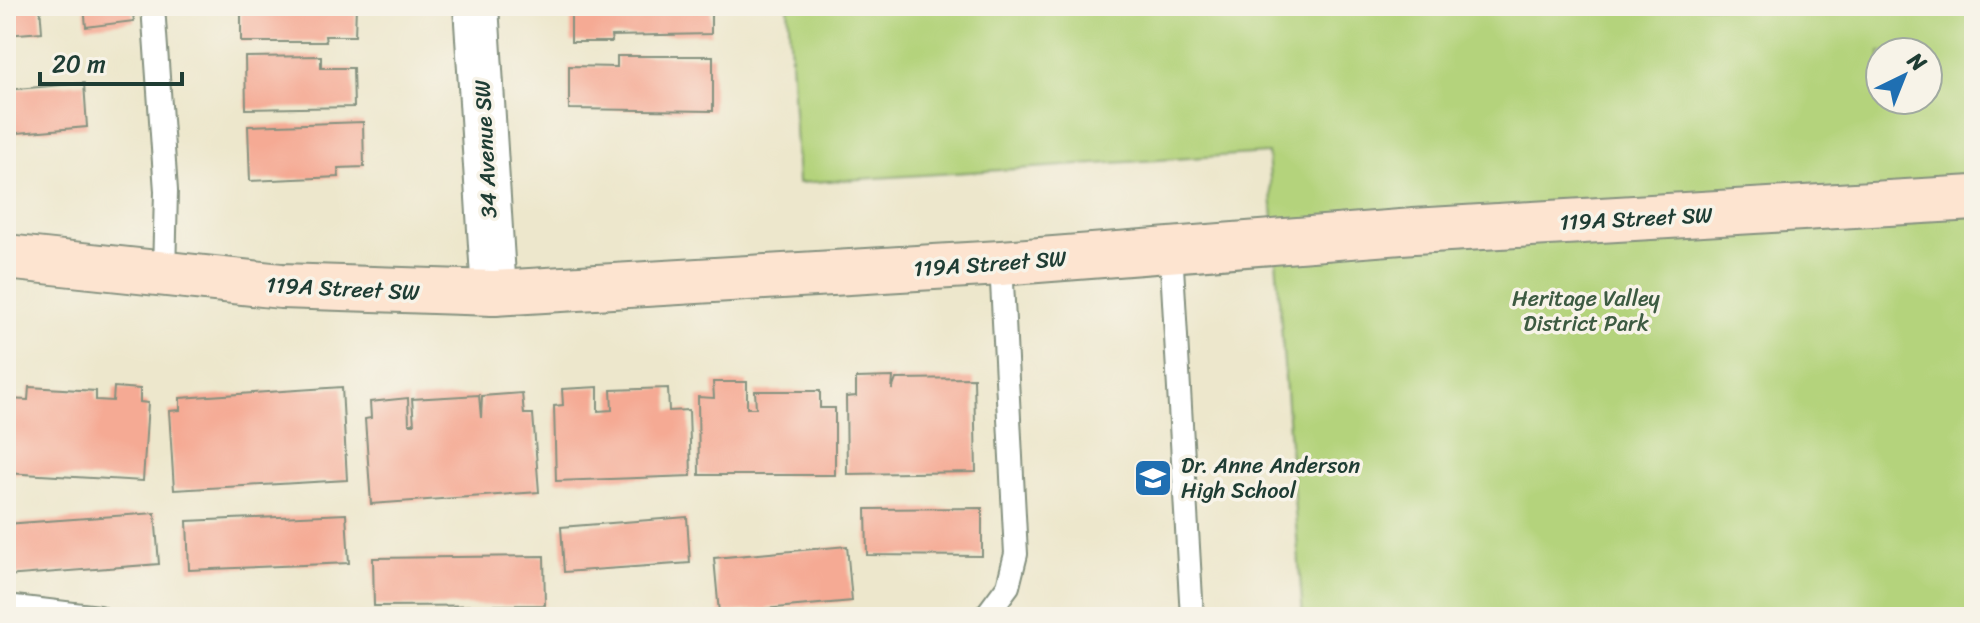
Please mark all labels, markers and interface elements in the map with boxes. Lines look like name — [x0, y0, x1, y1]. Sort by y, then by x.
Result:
scale bar — [40, 36, 182, 86]
north arrow — [1864, 36, 1944, 116]
text: N — [1898, 42, 1937, 82]
text: 20 m — [52, 43, 106, 85]
street label: 34 Avenue SW — [462, 78, 509, 219]
street label: 119A Street SW — [1558, 195, 1714, 242]
street label: 119A Street SW — [912, 239, 1069, 288]
street label: 119A Street SW — [265, 265, 421, 312]
park label: Heritage Valley District Park — [1512, 279, 1661, 343]
place label: Dr. Anne Anderson High School — [1181, 446, 1360, 510]
school or university icon: Dr. Anne Anderson High School — [1132, 457, 1174, 499]

